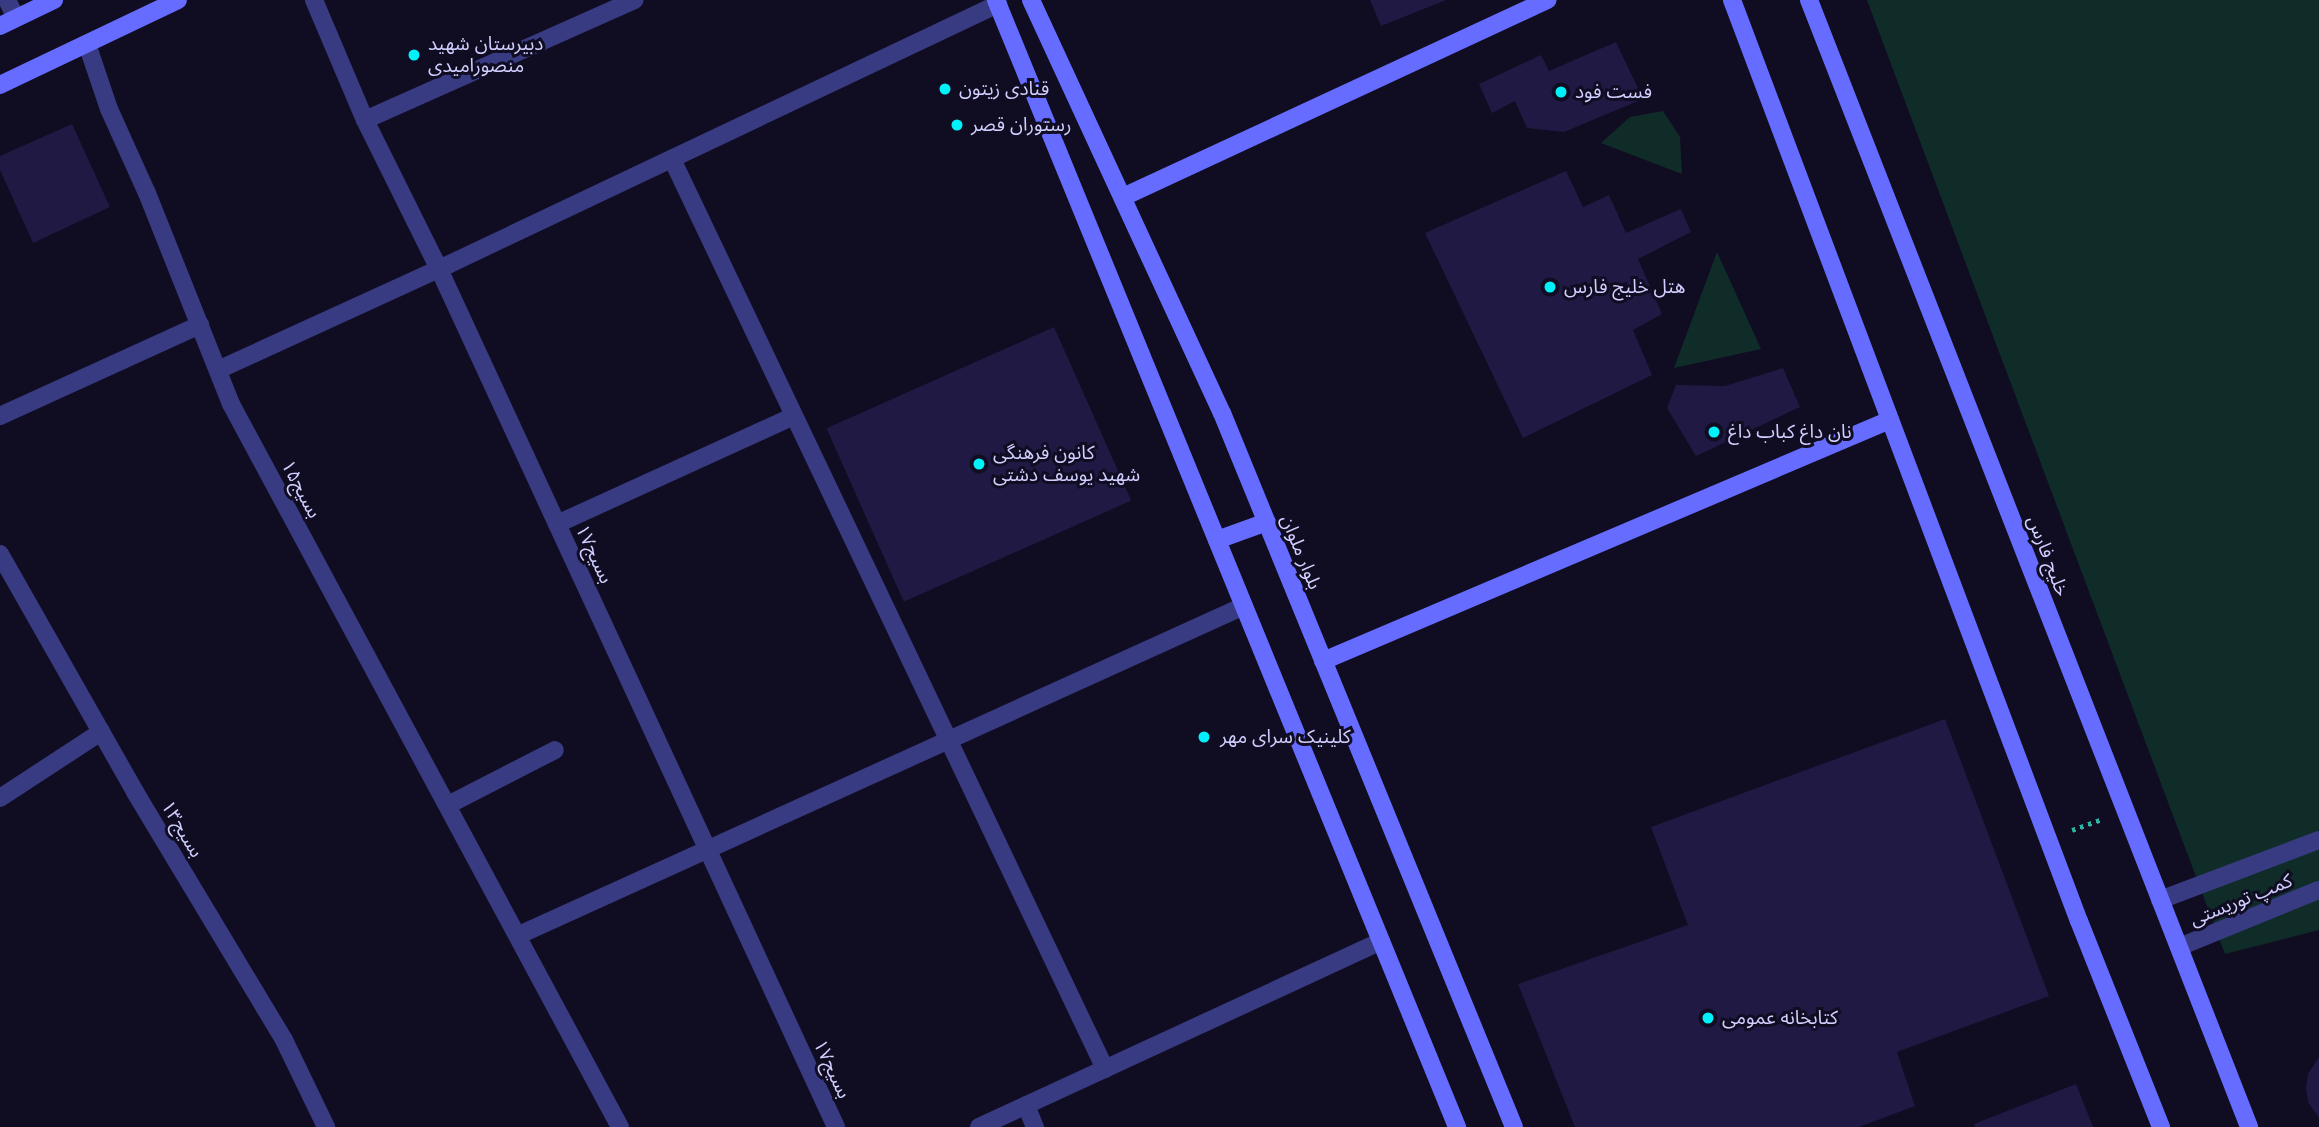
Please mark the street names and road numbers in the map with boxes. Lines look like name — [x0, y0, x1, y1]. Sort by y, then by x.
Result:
street label: بسیج۱۵ — [276, 456, 326, 522]
street label: بلوار ملوان — [1276, 511, 1326, 593]
street label: خلیج فارس — [2022, 512, 2074, 600]
street label: بسیج۱۷ — [570, 521, 618, 587]
street label: بسیج۱۳ — [156, 796, 208, 862]
street label: کمپ توریستی — [2186, 869, 2296, 931]
street label: بسیج۱۷ — [808, 1036, 856, 1102]

